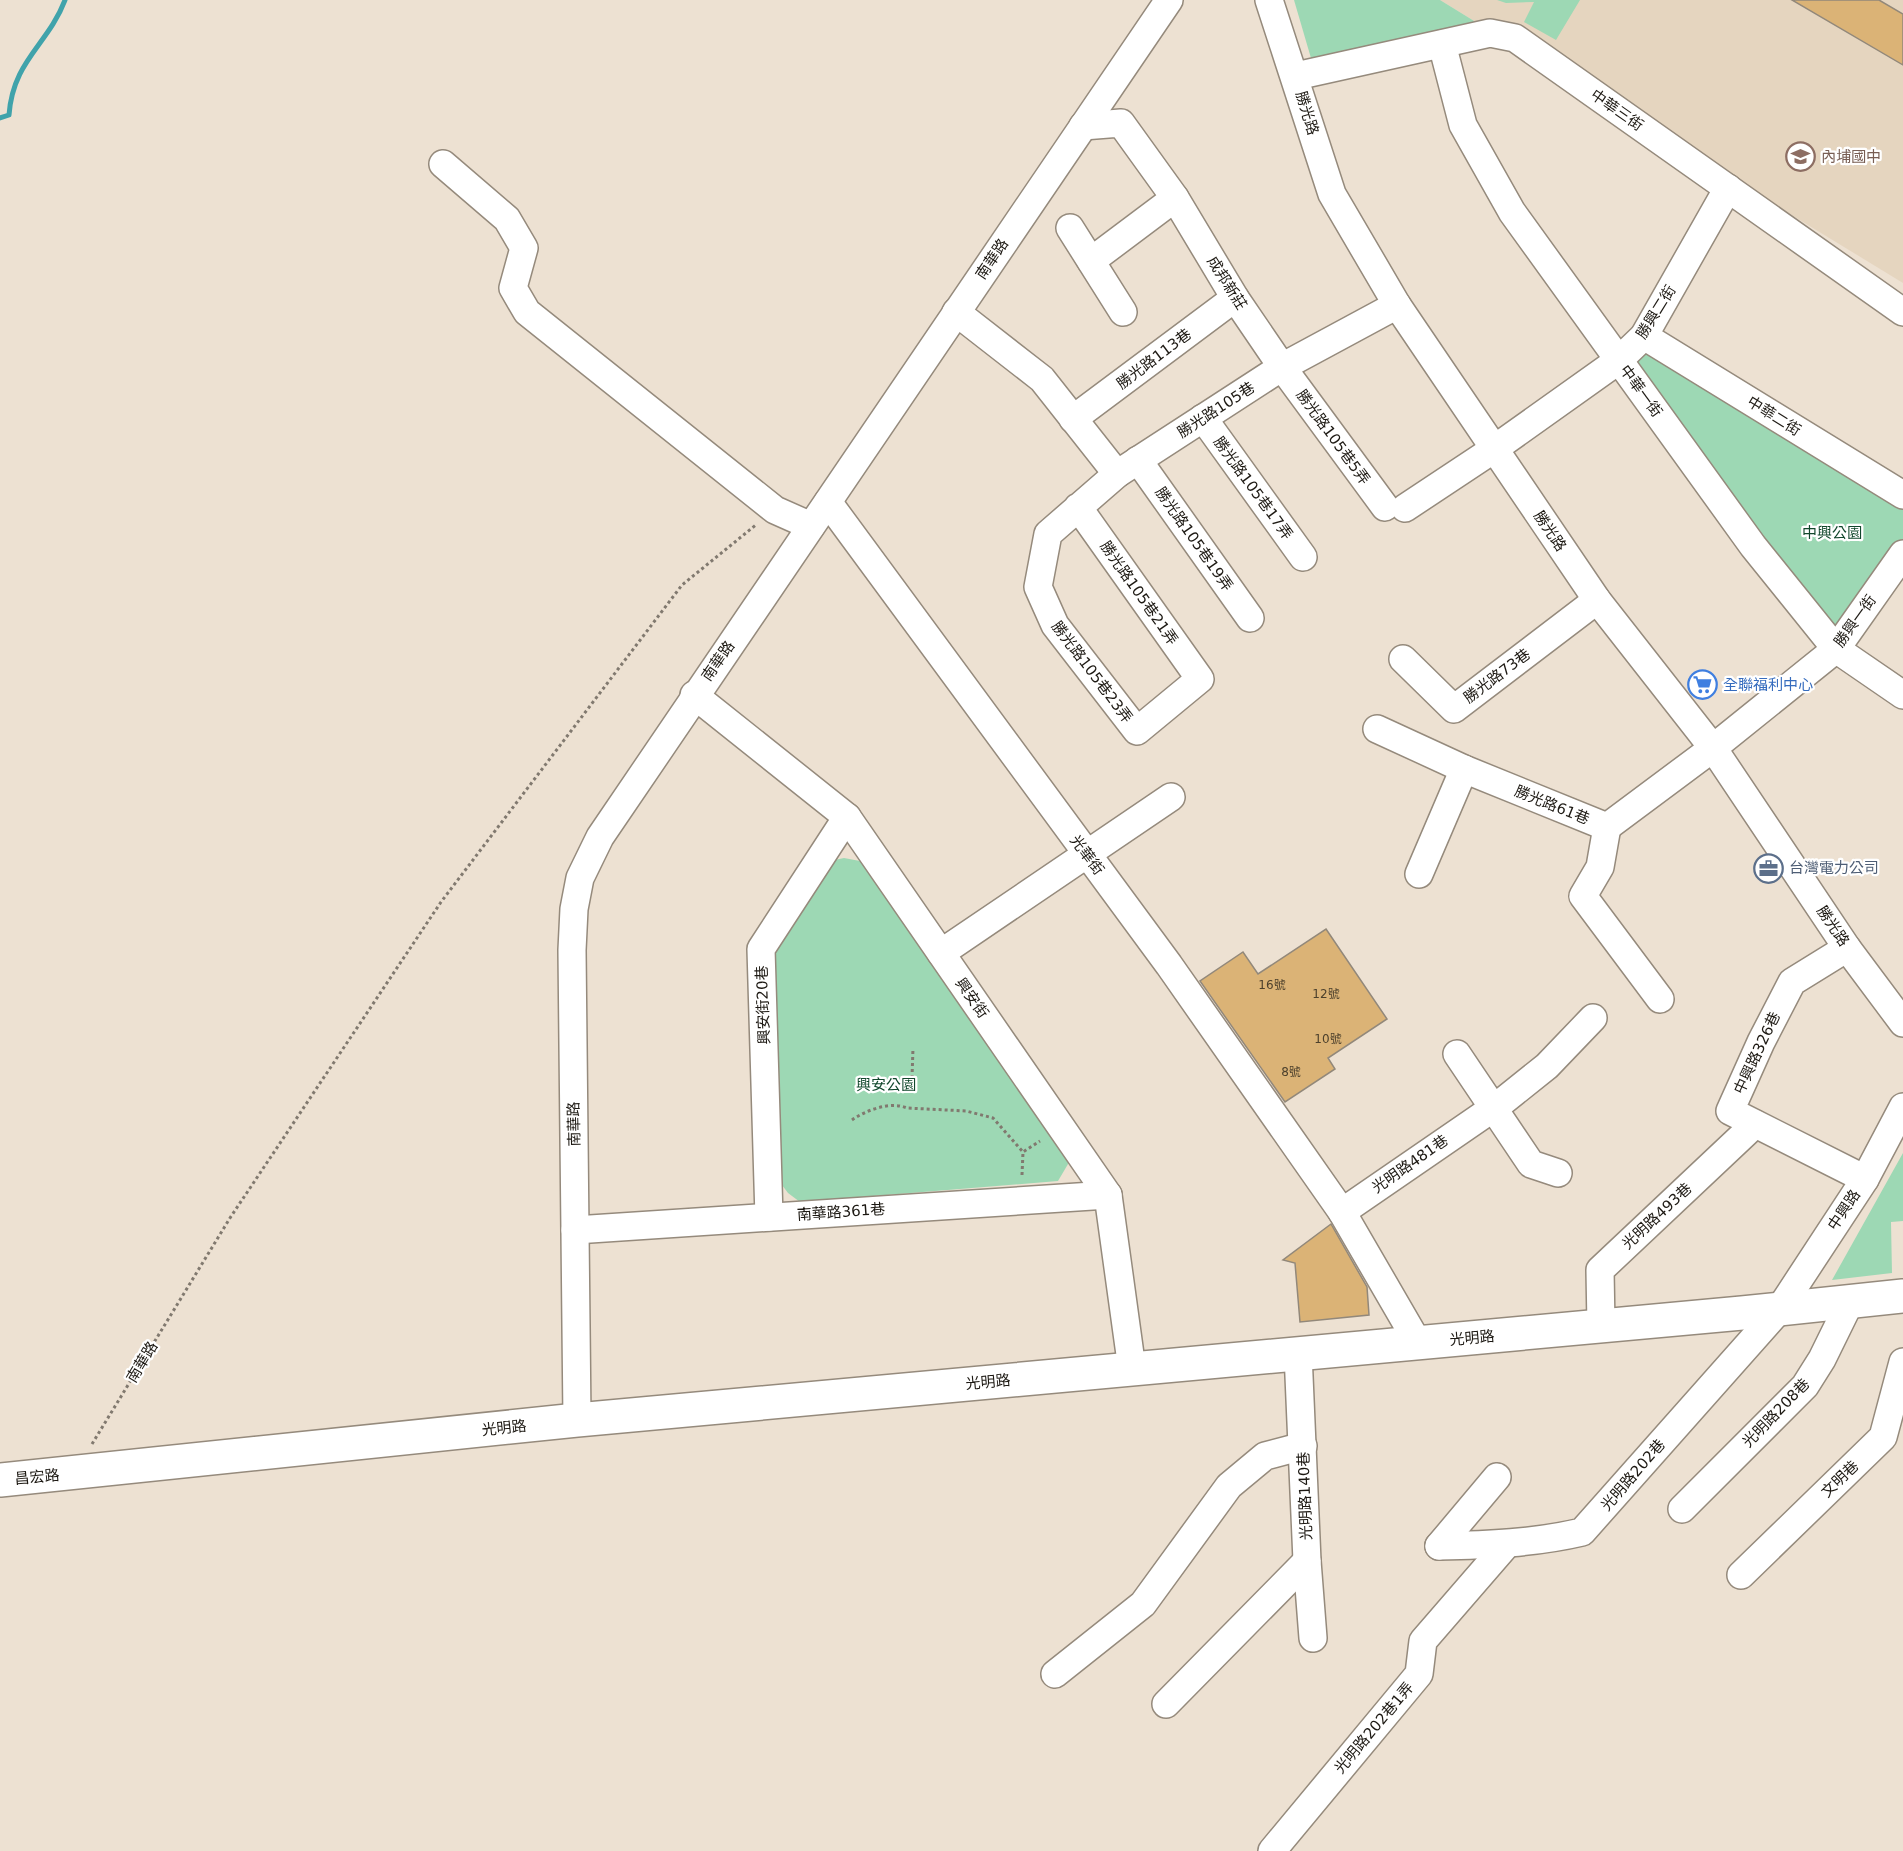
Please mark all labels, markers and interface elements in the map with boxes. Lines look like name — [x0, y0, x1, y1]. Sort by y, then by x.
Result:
street label: 中華三街 — [1587, 85, 1647, 135]
street label: 勝光路 — [1292, 89, 1322, 137]
school or university icon: 內埔國中 — [1784, 141, 1816, 173]
place label: 內埔國中 — [1821, 148, 1881, 166]
street label: 南華路 — [972, 235, 1012, 283]
street label: 成邦新莊 — [1203, 253, 1251, 313]
street label: 勝興二街 — [1632, 282, 1680, 342]
street label: 勝光路113巷 — [1113, 325, 1195, 393]
street label: 中華一街 — [1616, 361, 1666, 421]
street label: 勝光路105巷 — [1174, 378, 1258, 442]
street label: 勝光路105巷5弄 — [1292, 386, 1374, 488]
street label: 中華二街 — [1744, 392, 1804, 440]
street label: 勝光路105巷17弄 — [1210, 433, 1296, 543]
street label: 勝光路105巷19弄 — [1151, 484, 1237, 594]
street label: 勝光路 — [1530, 507, 1570, 555]
park label: 中興公園 — [1802, 524, 1862, 542]
street label: 勝光路105巷21弄 — [1096, 538, 1182, 648]
street label: 勝興一街 — [1830, 591, 1880, 651]
street label: 勝光路105巷23弄 — [1048, 618, 1136, 726]
street label: 南華路 — [698, 637, 738, 685]
street label: 勝光路73巷 — [1460, 645, 1534, 707]
supermarket icon: 全聯福利中心 — [1686, 669, 1718, 701]
place label: 全聯福利中心 — [1723, 676, 1813, 694]
street label: 勝光路61巷 — [1512, 782, 1592, 828]
street label: 光華街 — [1066, 832, 1108, 878]
office icon: 台灣電力公司 — [1752, 852, 1784, 884]
place label: 台灣電力公司 — [1789, 859, 1879, 877]
street label: 勝光路 — [1813, 902, 1853, 950]
street label: 興安街20巷 — [753, 965, 773, 1045]
street label: 興安街 — [952, 974, 992, 1022]
house number: 16號 — [1258, 978, 1286, 992]
house number: 12號 — [1312, 987, 1340, 1001]
street label: 中興路326巷 — [1730, 1009, 1784, 1097]
house number: 10號 — [1314, 1032, 1342, 1046]
house number: 8號 — [1281, 1065, 1301, 1079]
park label: 興安公園 — [856, 1076, 916, 1094]
street label: 南華路 — [565, 1101, 583, 1147]
street label: 光明路481巷 — [1369, 1131, 1451, 1197]
street label: 光明路493巷 — [1618, 1179, 1696, 1253]
street label: 中興路 — [1824, 1186, 1864, 1234]
street label: 南華路361巷 — [796, 1200, 886, 1224]
street label: 光明路 — [1449, 1327, 1495, 1349]
street label: 南華路 — [123, 1338, 161, 1386]
street label: 光明路 — [965, 1371, 1011, 1393]
street label: 光明路208巷 — [1739, 1375, 1813, 1451]
street label: 光明路 — [481, 1417, 527, 1439]
street label: 光明路202巷 — [1597, 1436, 1669, 1514]
street label: 光明路140巷 — [1294, 1451, 1316, 1541]
street label: 文明巷 — [1818, 1457, 1862, 1501]
street label: 昌宏路 — [14, 1466, 60, 1488]
street label: 光明路202巷1弄 — [1331, 1679, 1417, 1777]

